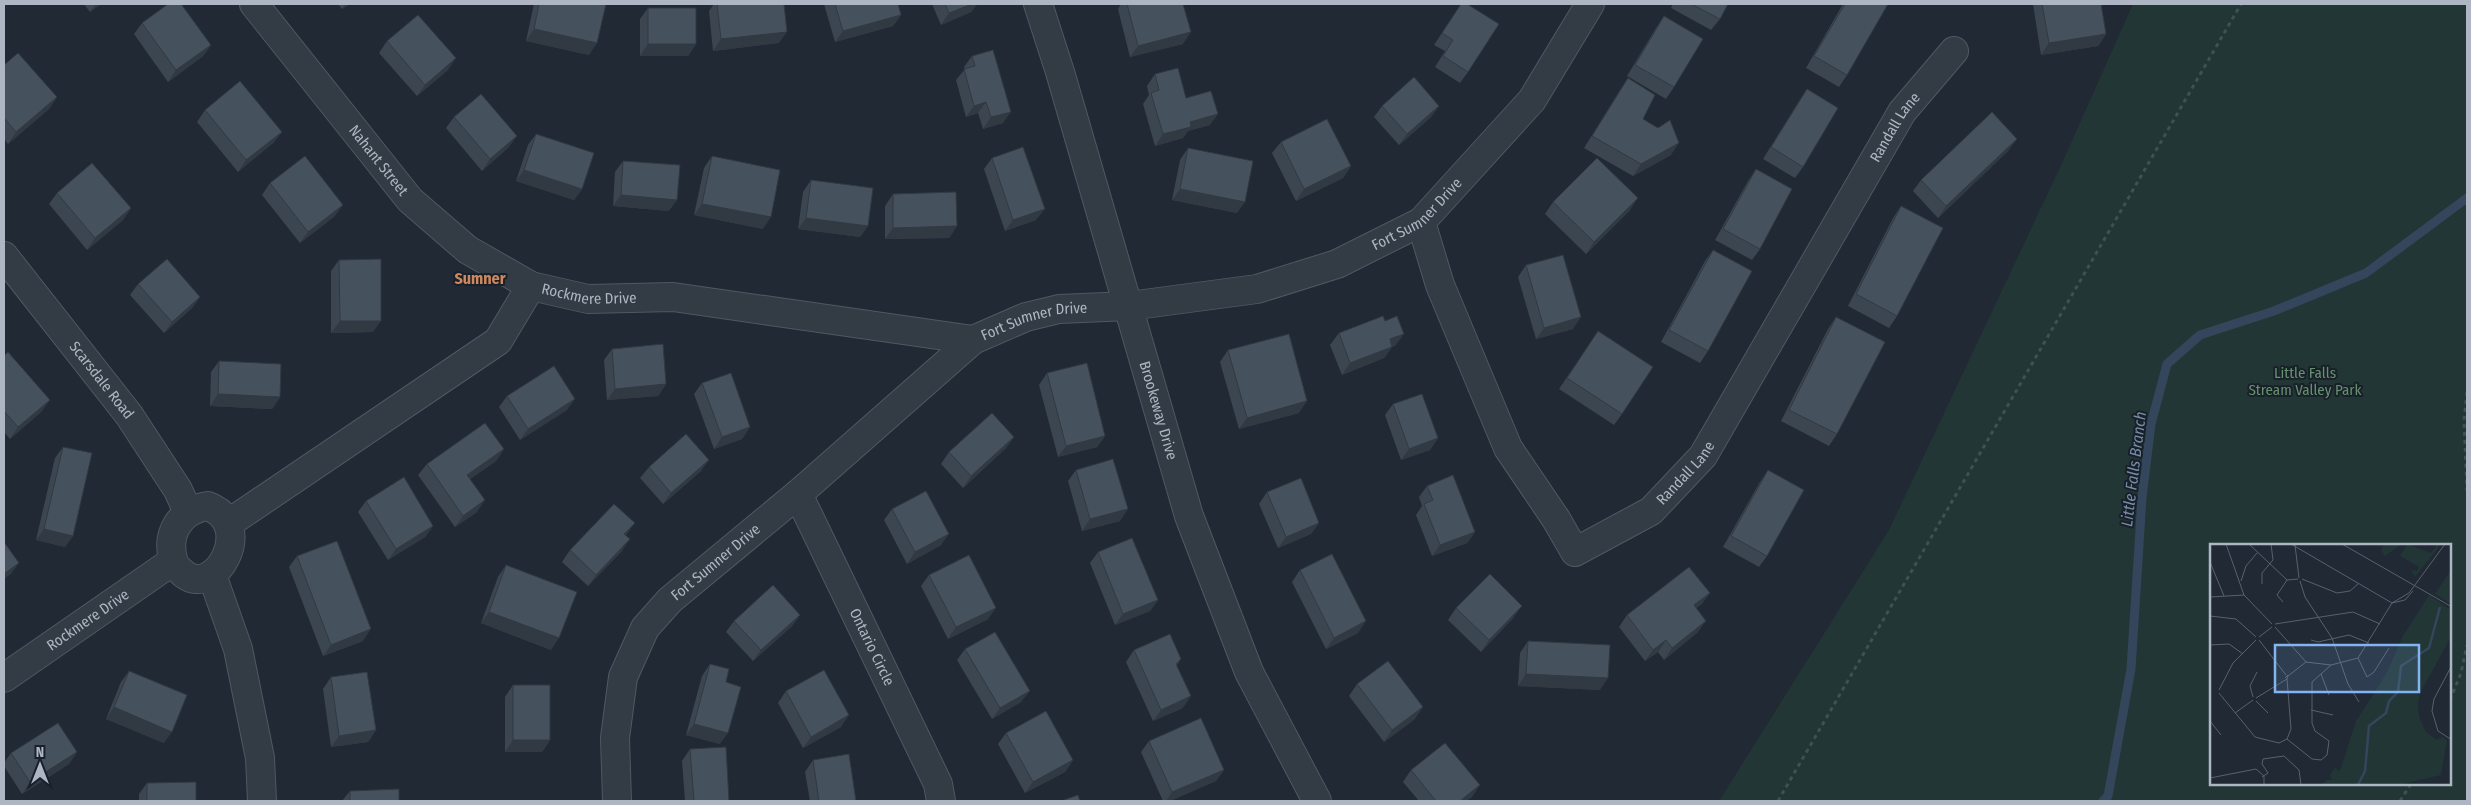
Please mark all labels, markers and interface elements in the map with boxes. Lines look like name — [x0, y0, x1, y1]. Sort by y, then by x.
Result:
street label: Randall Lane — [1866, 89, 1924, 165]
street label: Nahant Street — [345, 122, 412, 199]
street label: Fort Sumner Drive — [1369, 174, 1466, 254]
district label: Sumner — [454, 269, 506, 288]
street label: Rockmere Drive — [540, 280, 637, 308]
street label: Fort Sumner Drive — [978, 299, 1088, 344]
street label: Scarsdale Road — [66, 338, 138, 423]
street label: Brookeway Drive — [1135, 359, 1181, 462]
park label: Little Falls Stream Valley Park — [2248, 364, 2362, 399]
water label: Little Falls Branch — [2117, 410, 2150, 528]
street label: Randall Lane — [1653, 438, 1718, 509]
street label: Fort Sumner Drive — [667, 520, 764, 604]
inset map — [2210, 544, 2451, 785]
street label: Rockmere Drive — [43, 585, 132, 655]
street label: Ontario Circle — [846, 605, 898, 689]
north arrow — [15, 740, 65, 790]
text: N — [36, 744, 44, 761]

